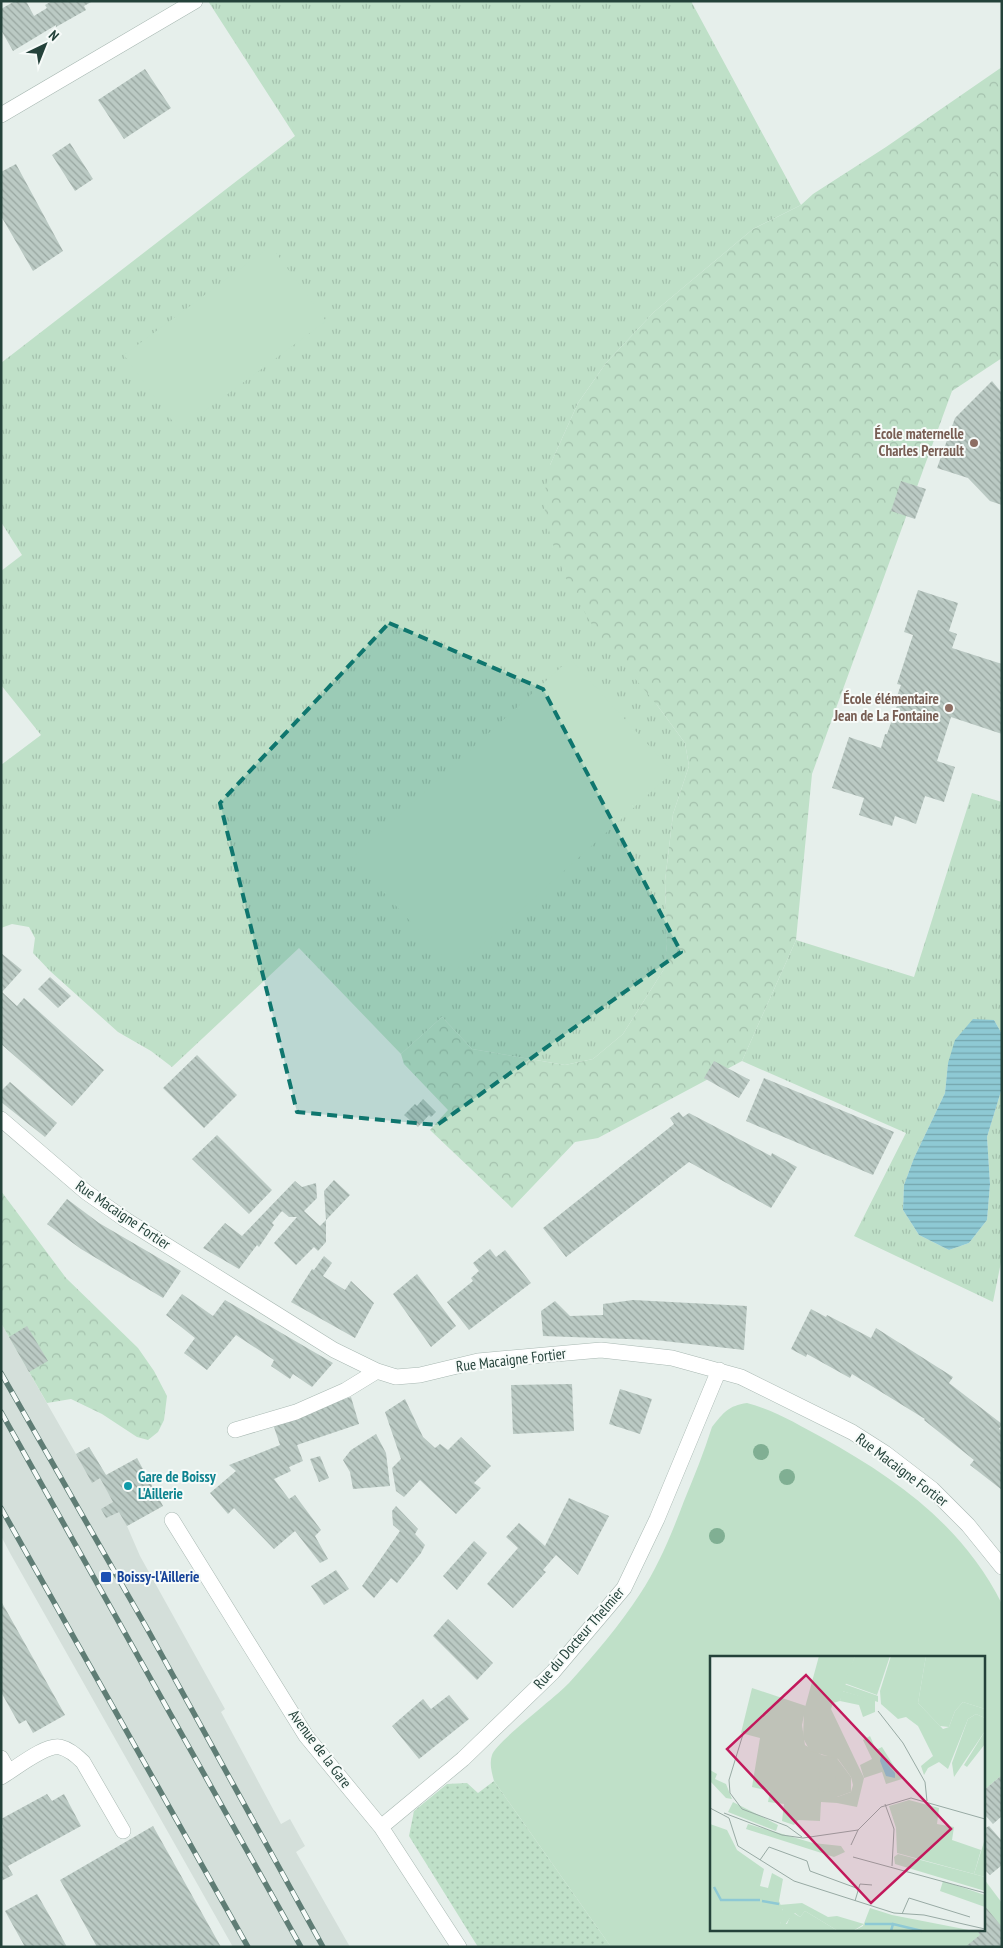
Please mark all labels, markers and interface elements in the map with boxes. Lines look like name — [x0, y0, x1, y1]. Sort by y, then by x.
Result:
north arrow — [20, 20, 70, 70]
text: N — [45, 26, 63, 45]
place label: École maternelle Charles Perrault — [874, 424, 965, 460]
marker: École maternelle Charles Perrault — [968, 437, 980, 449]
place label: École élémentaire Jean de La Fontaine — [833, 689, 939, 725]
marker: École élémentaire Jean de La Fontaine — [943, 702, 955, 714]
street label: Rue Macaigne Fortier — [72, 1176, 175, 1254]
street label: Rue Macaigne Fortier — [455, 1343, 568, 1376]
street label: Rue Macaigne Fortier — [852, 1429, 953, 1511]
place label: Gare de Boissy L'Aillerie — [138, 1467, 217, 1503]
marker: Gare de Boissy L'Aillerie — [122, 1480, 134, 1492]
place label: Boissy-l'Aillerie — [117, 1567, 199, 1586]
marker: Boissy-l'Aillerie — [99, 1570, 113, 1584]
street label: Rue du Docteur Thelmier — [529, 1582, 629, 1693]
inset map — [710, 1656, 986, 1930]
street label: Avenue de la Gare — [285, 1706, 356, 1792]

